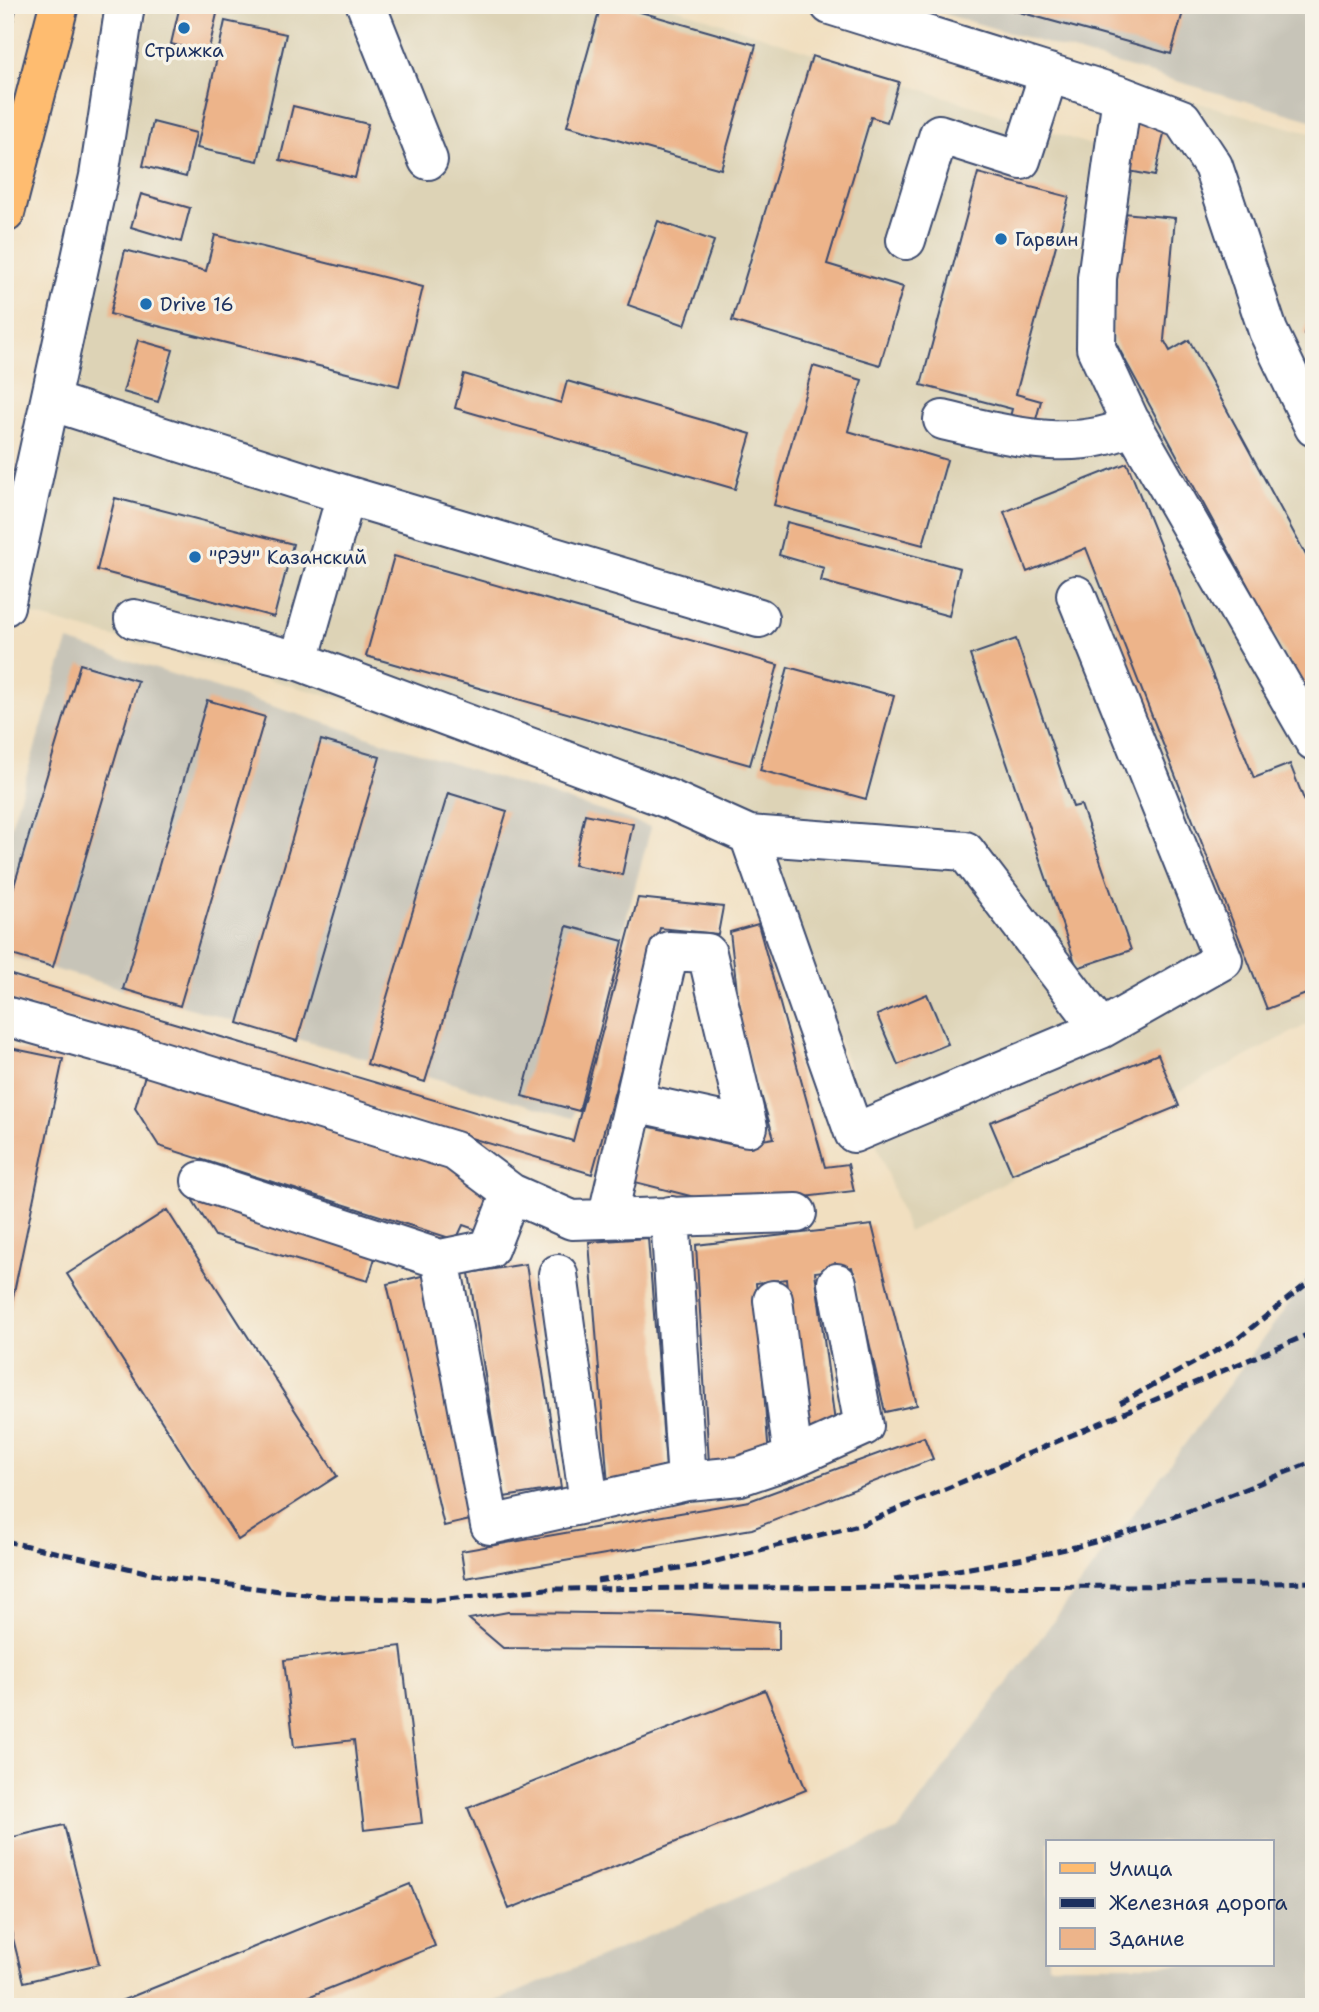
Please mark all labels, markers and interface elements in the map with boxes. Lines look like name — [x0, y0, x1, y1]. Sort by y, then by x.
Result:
marker: Стрижка — [176, 20, 192, 36]
place label: Стрижка — [144, 38, 224, 63]
place label: Гарвин — [1015, 227, 1079, 252]
marker: Гарвин — [993, 231, 1009, 247]
place label: Drive 16 — [160, 292, 234, 317]
marker: Drive 16 — [138, 296, 154, 312]
place label: "РЭУ" Казанский — [209, 545, 367, 570]
marker: "РЭУ" Казанский — [187, 549, 203, 565]
legend — [1046, 1840, 1274, 1966]
text: Улица — [1109, 1855, 1172, 1883]
text: Железная дорога — [1109, 1889, 1288, 1917]
text: Здание — [1109, 1925, 1185, 1953]

